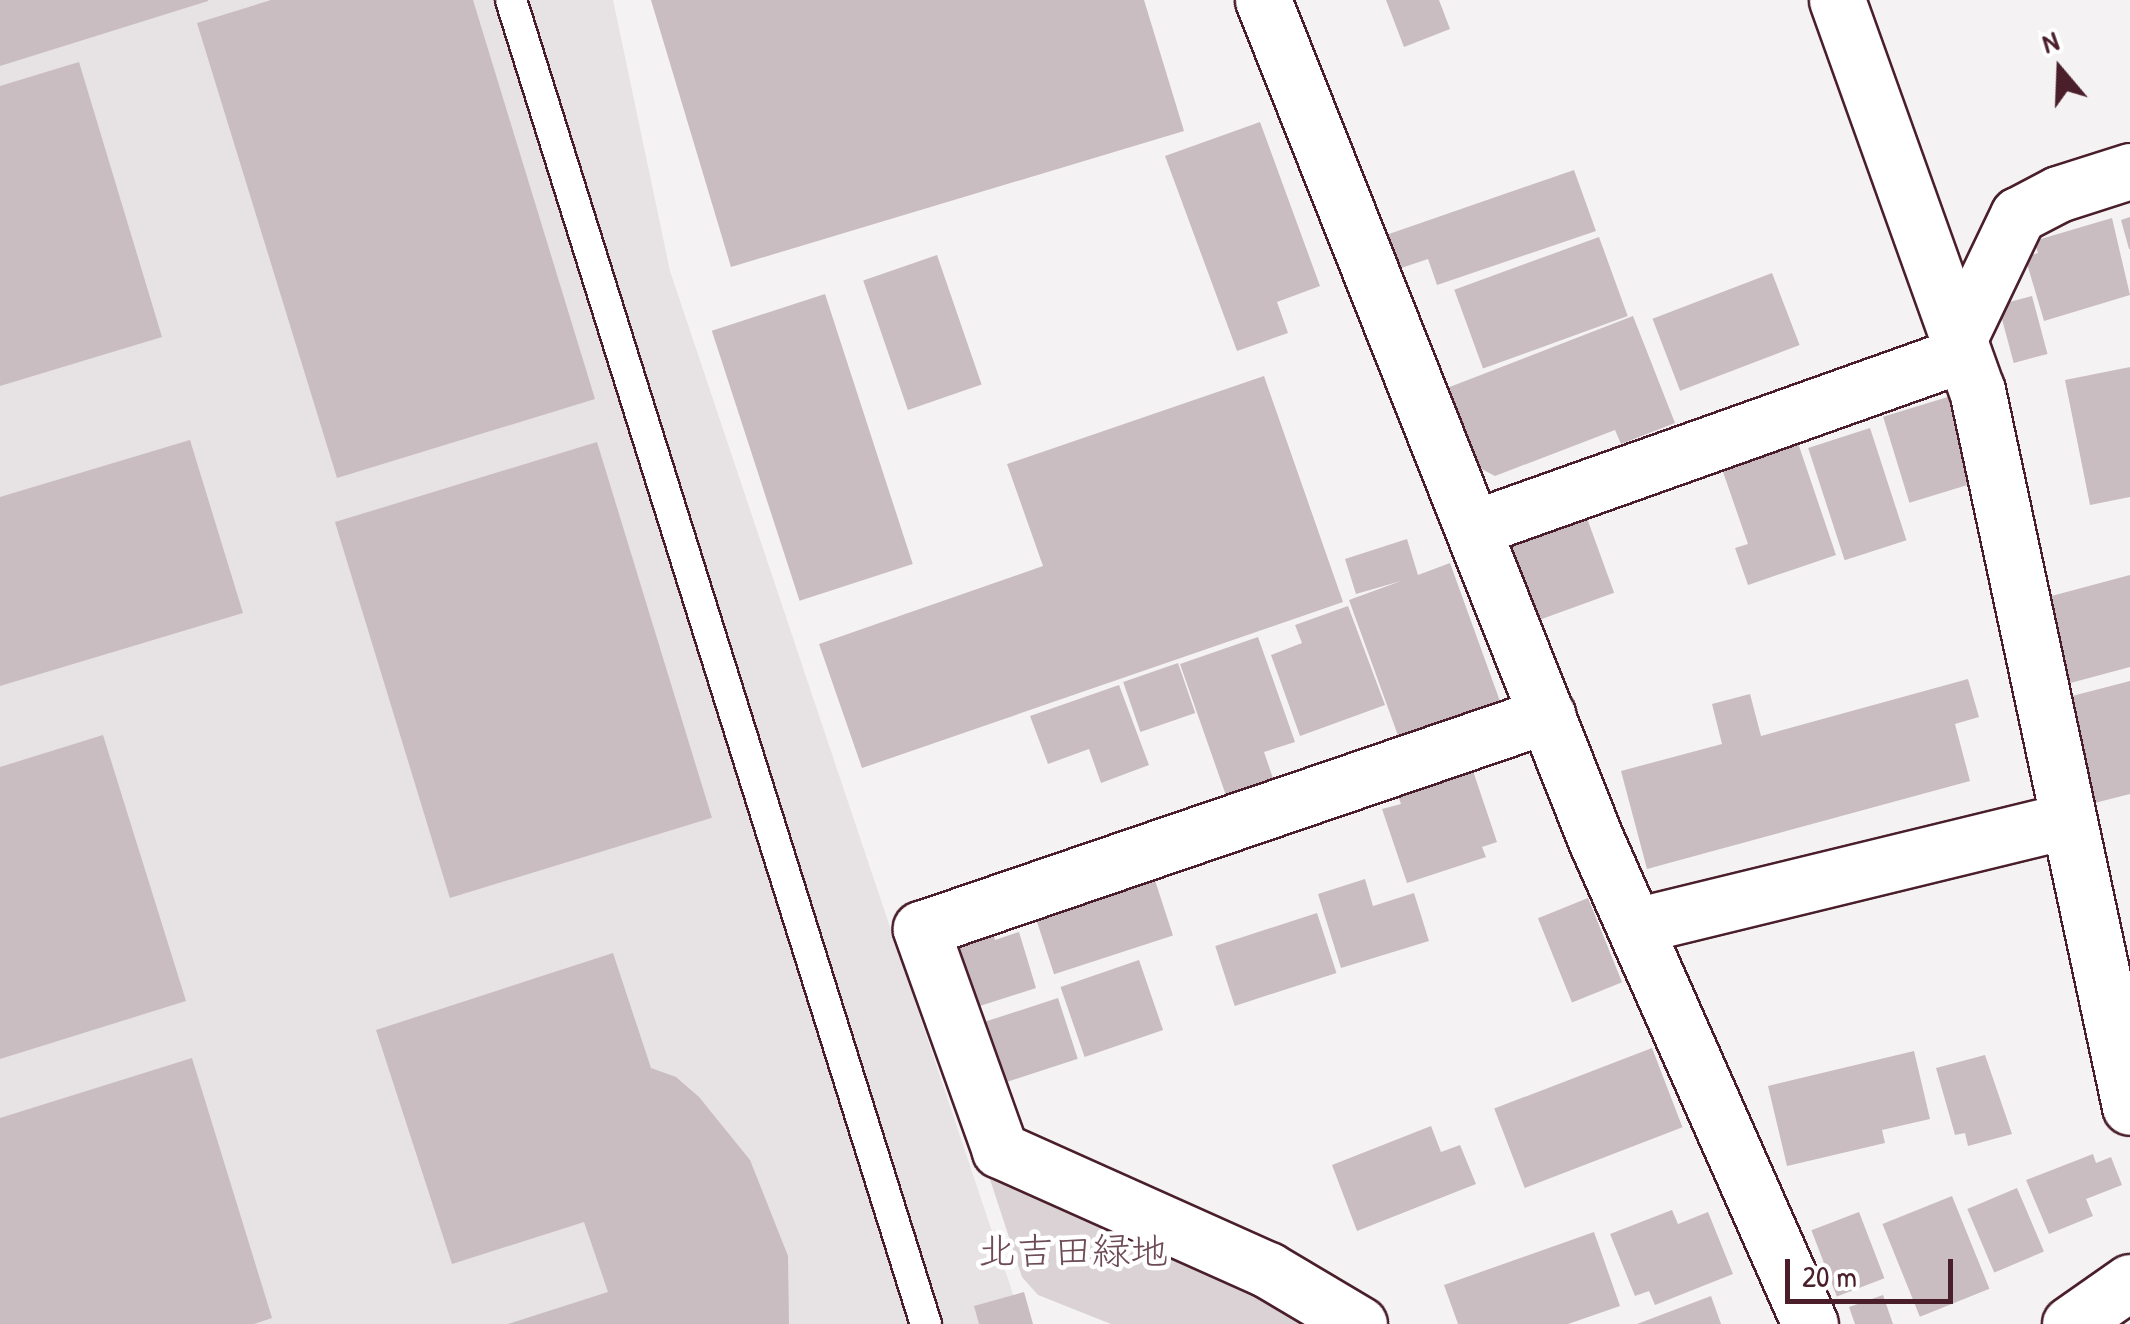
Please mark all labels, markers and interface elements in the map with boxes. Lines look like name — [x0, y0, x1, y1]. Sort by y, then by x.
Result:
north arrow — [2010, 20, 2110, 120]
text: N — [2037, 21, 2063, 62]
park label: 北吉田緑地 — [978, 1228, 1168, 1274]
scale bar — [1790, 1239, 1958, 1301]
text: 20 m — [1802, 1256, 1857, 1296]

